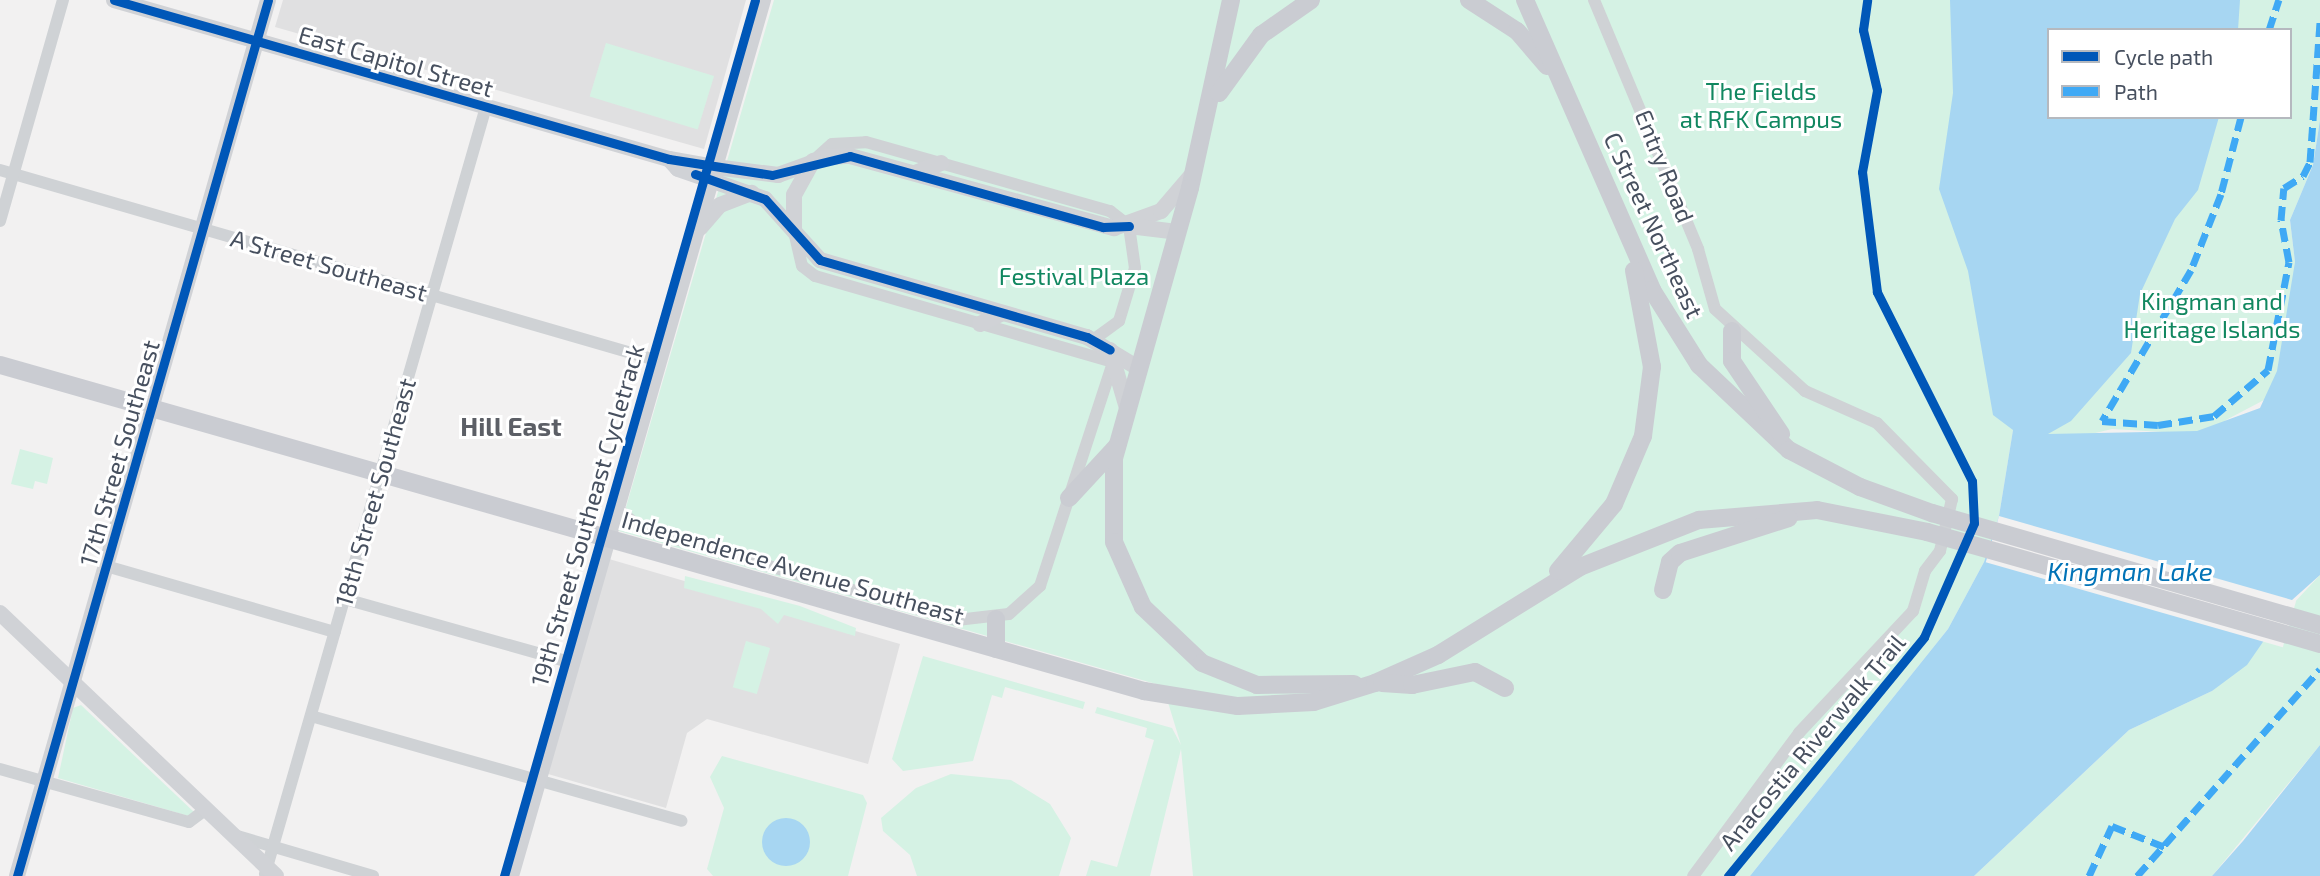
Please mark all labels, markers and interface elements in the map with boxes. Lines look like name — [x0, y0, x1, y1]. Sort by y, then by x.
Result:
street label: East Capitol Street — [295, 19, 497, 103]
legend — [2047, 28, 2292, 119]
text: Cycle path — [2114, 44, 2213, 69]
park label: The Fields at RFK Campus — [1680, 77, 1842, 133]
text: Path — [2114, 79, 2158, 104]
street label: Entry Road — [1629, 105, 1701, 227]
street label: C Street Northeast — [1598, 127, 1710, 323]
street label: A Street Southeast — [227, 223, 431, 307]
park label: Festival Plaza — [999, 262, 1149, 290]
park label: Kingman and Heritage Islands — [2123, 287, 2301, 343]
street label: 17th Street Southeast — [73, 337, 165, 569]
street label: 19th Street Southeast Cycletrack — [524, 341, 650, 689]
street label: 18th Street Southeast — [329, 375, 421, 609]
district label: Hill East — [460, 410, 562, 442]
street label: Independence Avenue Southeast — [618, 504, 968, 630]
water label: Kingman Lake — [2047, 555, 2213, 587]
street label: Anacostia Riverwalk Trail — [1713, 628, 1911, 856]

